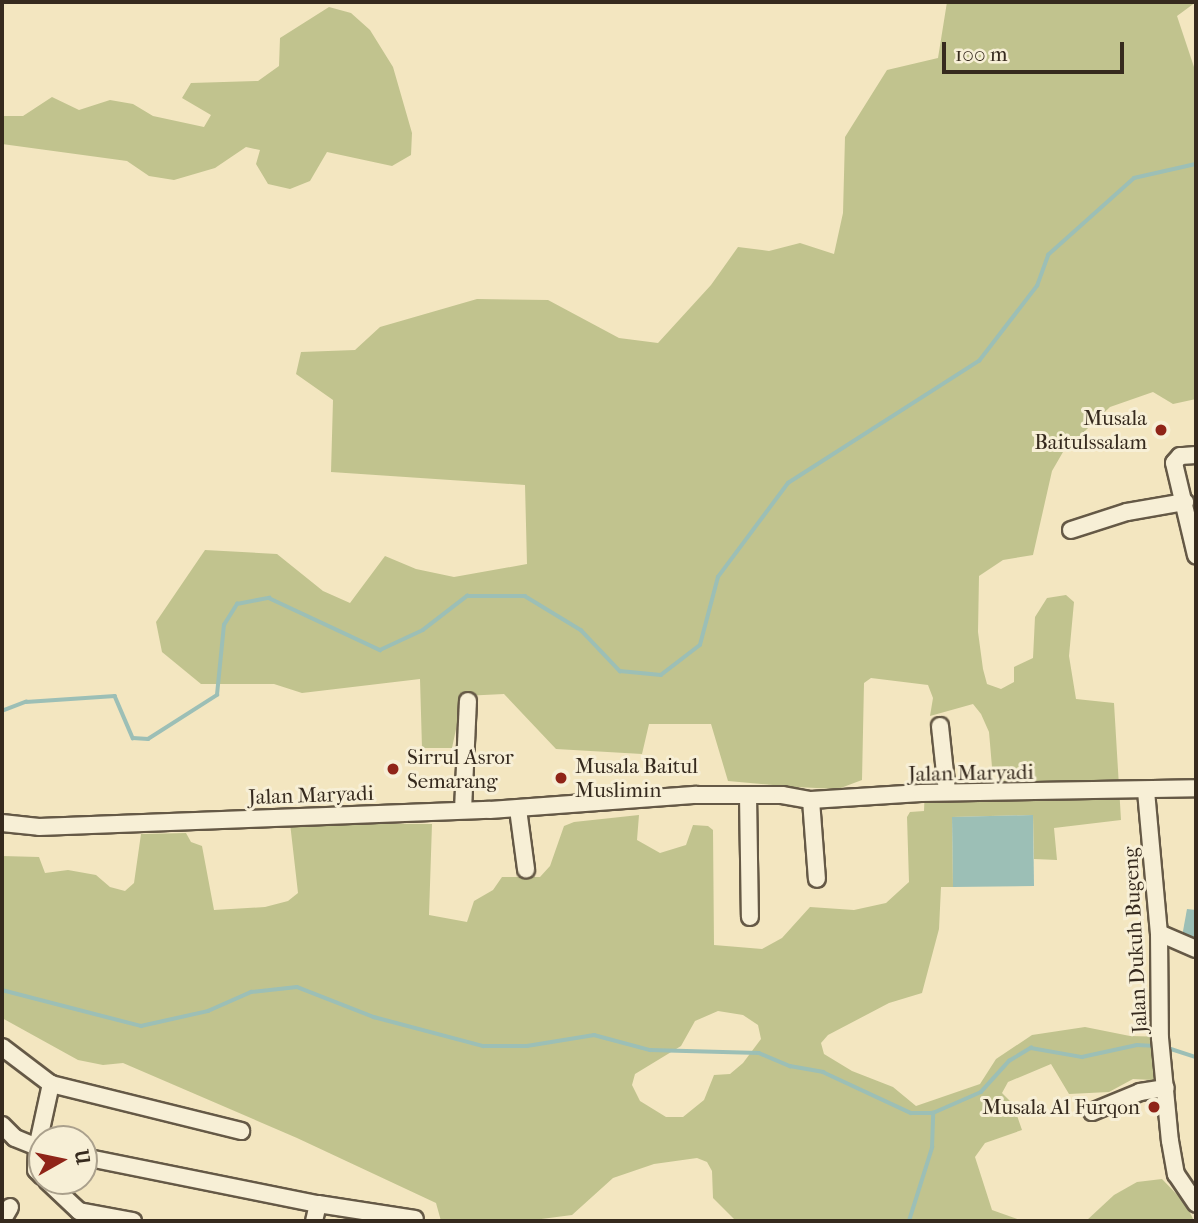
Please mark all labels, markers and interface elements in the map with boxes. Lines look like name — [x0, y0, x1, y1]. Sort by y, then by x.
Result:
scale bar — [946, 28, 1128, 72]
text: 100 m — [955, 42, 1008, 66]
place label: Musala Baitulssalam — [1034, 405, 1147, 455]
marker: Musala Baitulssalam — [1153, 422, 1169, 438]
place label: Sirrul Asror Semarang — [407, 744, 514, 794]
place label: Musala Baitul Muslimin — [575, 753, 698, 803]
street label: Jalan Maryadi — [908, 759, 1034, 787]
marker: Sirrul Asror Semarang — [385, 761, 401, 777]
marker: Musala Baitul Muslimin — [553, 770, 569, 786]
street label: Jalan Maryadi — [248, 780, 374, 810]
street label: Jalan Dukuh Bugeng — [1118, 846, 1152, 1034]
place label: Musala Al Furqon — [982, 1094, 1140, 1120]
marker: Musala Al Furqon — [1146, 1099, 1162, 1115]
north arrow — [28, 1125, 98, 1195]
text: U — [70, 1148, 94, 1166]

